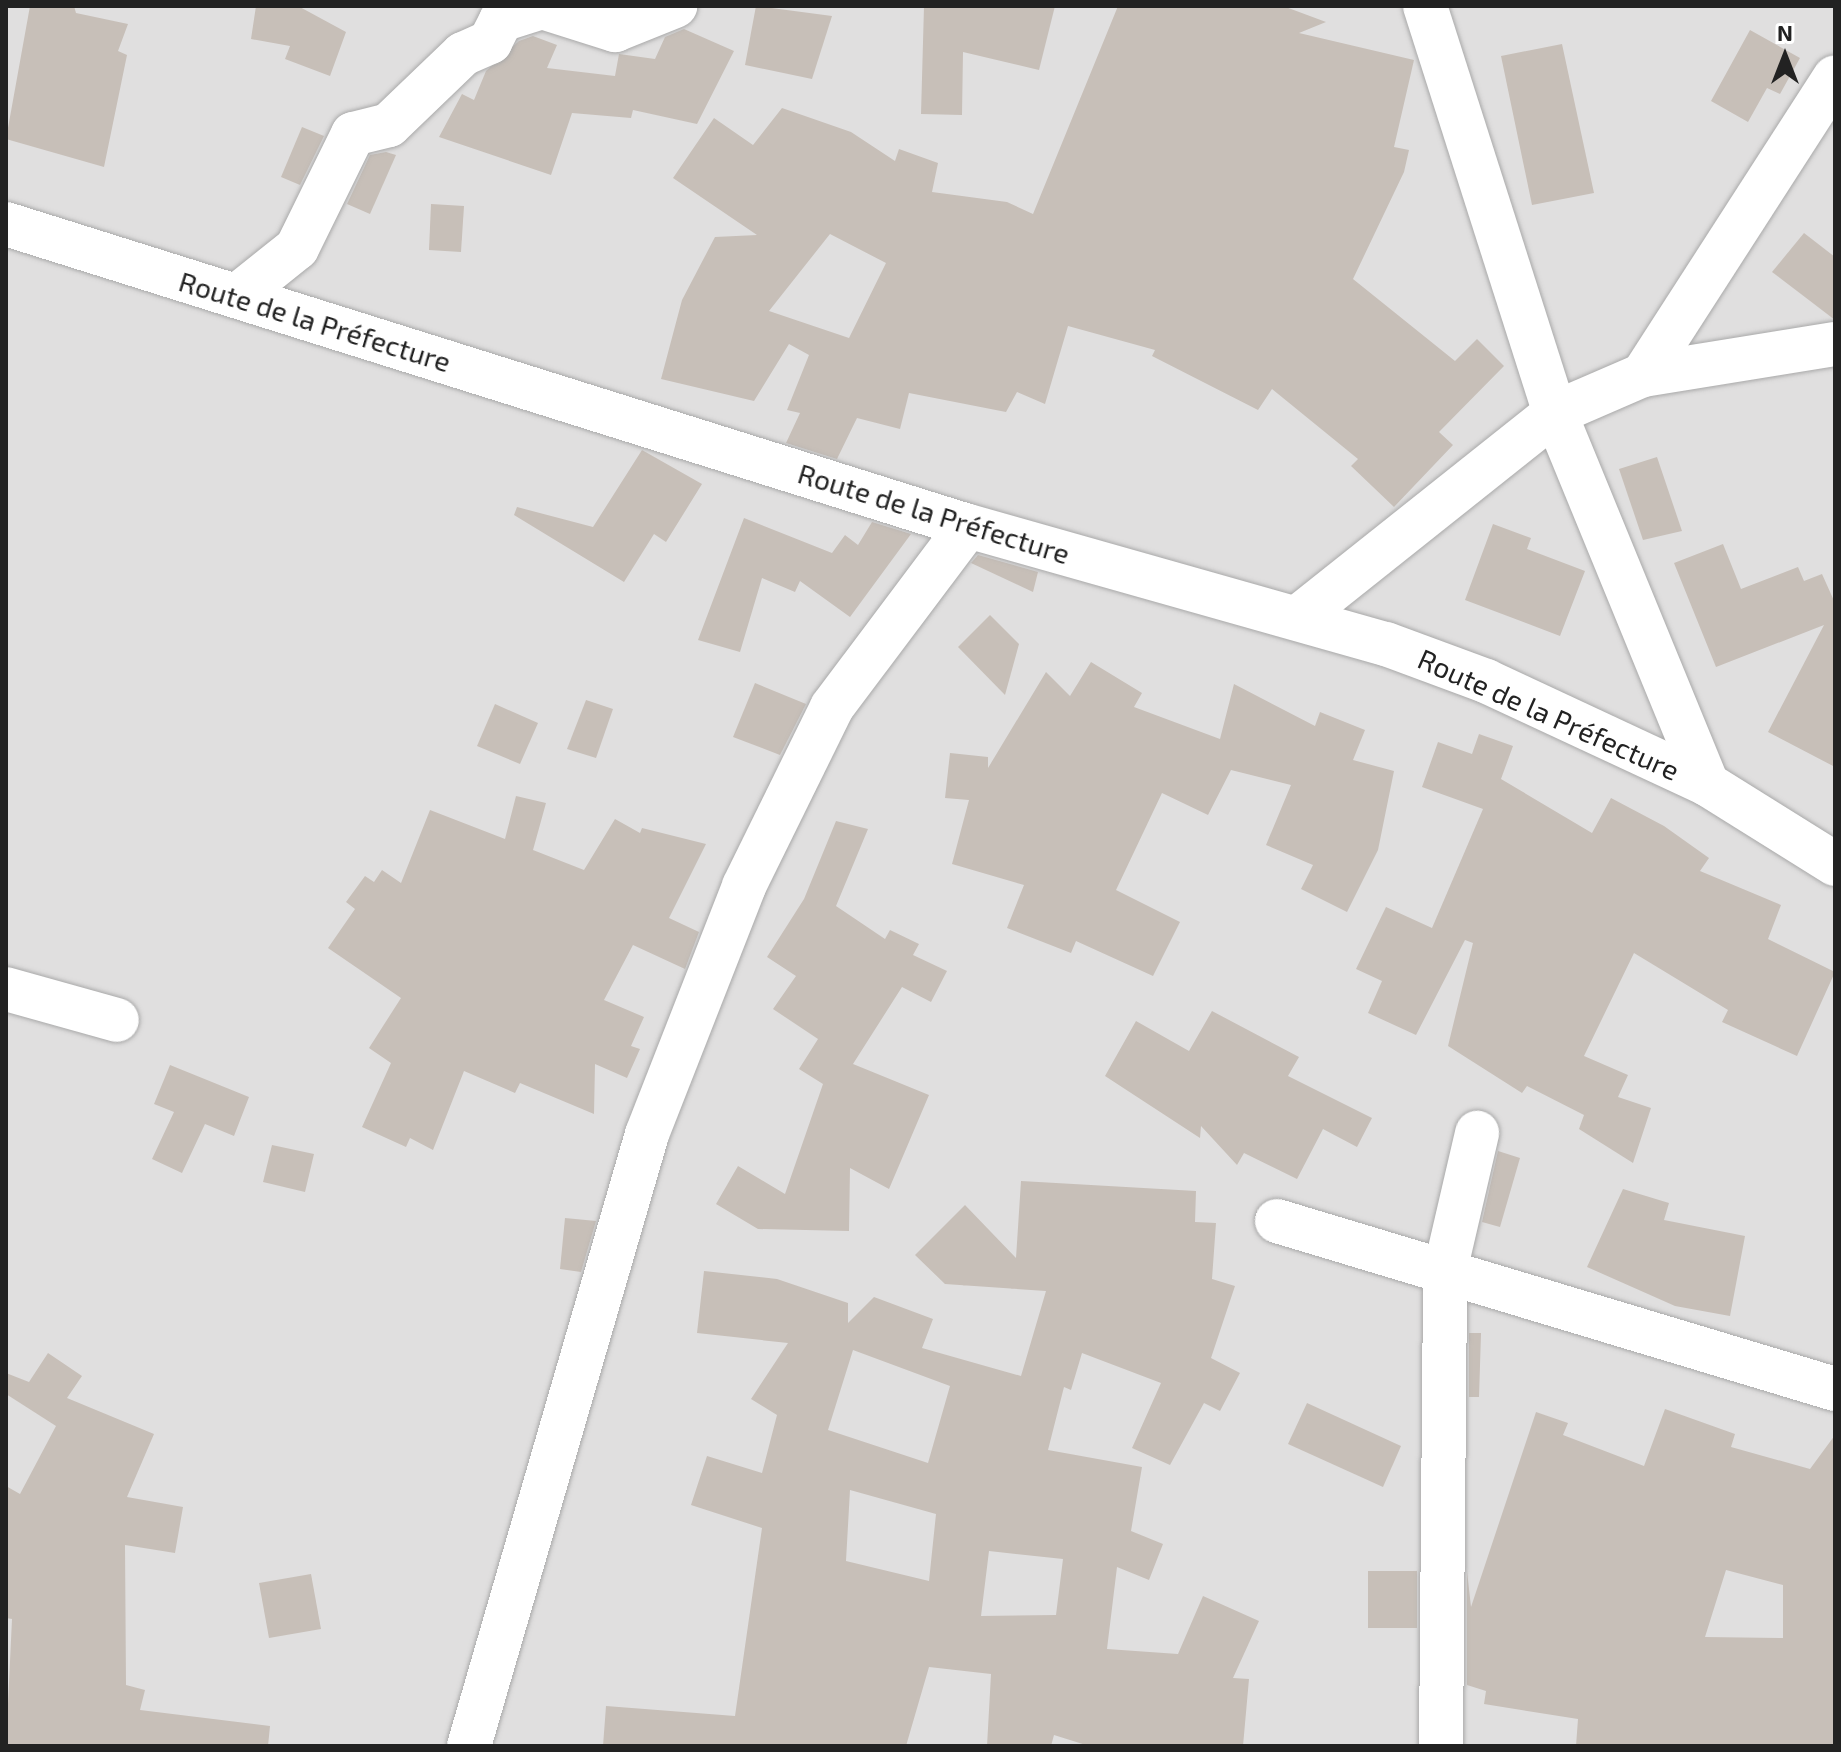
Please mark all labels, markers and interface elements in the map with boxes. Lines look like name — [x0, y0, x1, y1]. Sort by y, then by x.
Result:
north arrow — [1745, 16, 1825, 96]
text: N — [1777, 19, 1793, 45]
street label: Route de la Préfecture — [175, 264, 455, 378]
street label: Route de la Préfecture — [794, 456, 1074, 570]
street label: Route de la Préfecture — [1413, 641, 1685, 787]

